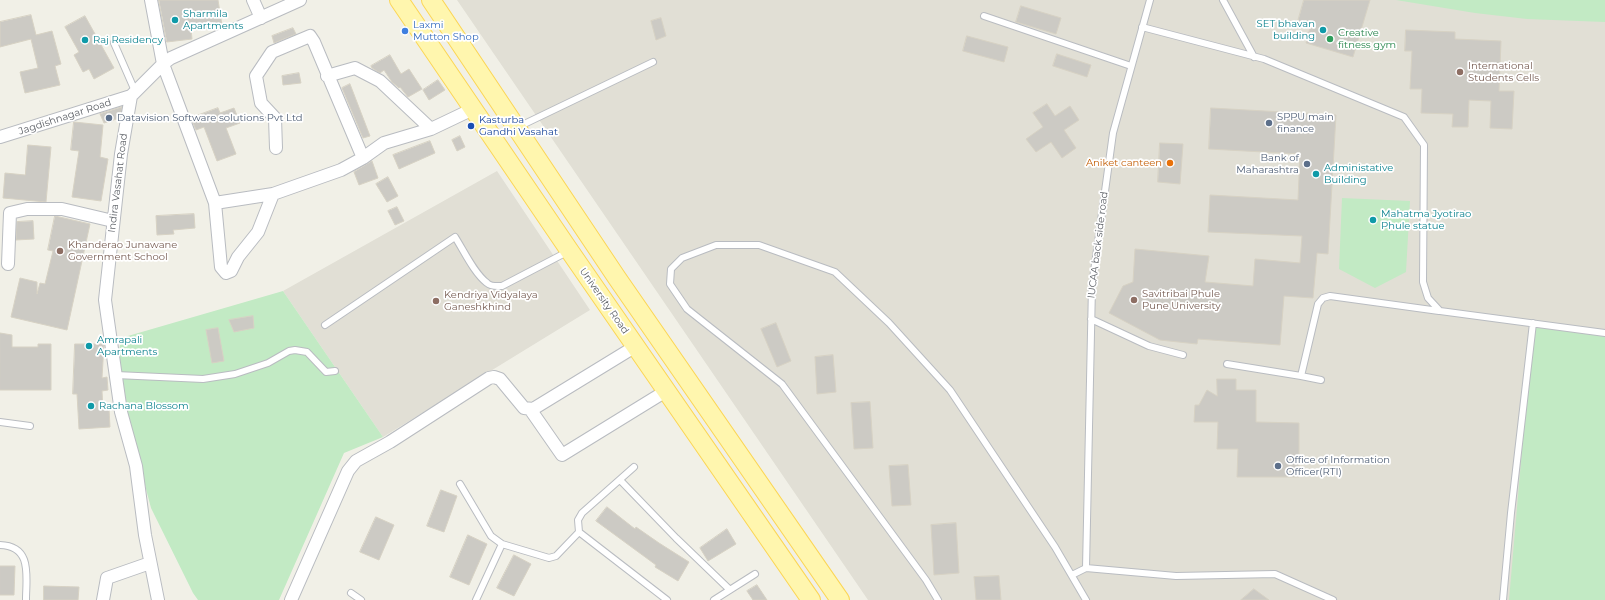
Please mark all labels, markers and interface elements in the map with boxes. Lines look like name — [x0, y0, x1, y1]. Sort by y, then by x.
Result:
place label: Sharmila Apartments — [183, 8, 243, 32]
marker: Sharmila Apartments — [170, 15, 180, 25]
place label: SET bhavan building — [1257, 18, 1315, 42]
place label: Laxmi Mutton Shop — [413, 19, 479, 42]
marker: SET bhavan building — [1318, 25, 1328, 35]
marker: Laxmi Mutton Shop — [400, 26, 410, 36]
place label: Creative fitness gym — [1338, 27, 1396, 50]
place label: Raj Residency — [93, 34, 163, 46]
marker: Creative fitness gym — [1325, 34, 1335, 44]
marker: Raj Residency — [80, 35, 90, 45]
place label: International Students Cells — [1468, 60, 1539, 84]
marker: International Students Cells — [1455, 67, 1465, 77]
street label: Jagdishnagar Road — [17, 96, 113, 138]
place label: SPPU main finance — [1277, 111, 1334, 134]
place label: Datavision Software solutions Pvt Ltd — [117, 112, 303, 124]
marker: Datavision Software solutions Pvt Ltd — [104, 113, 114, 123]
place label: Kasturba Gandhi Vasahat — [479, 114, 558, 138]
marker: SPPU main finance — [1264, 118, 1274, 128]
marker: Kasturba Gandhi Vasahat — [466, 121, 476, 131]
street label: Indira Vasahat Road — [106, 133, 130, 233]
place label: Bank of Maharashtra — [1236, 152, 1299, 176]
place label: Aniket canteen — [1086, 157, 1162, 169]
marker: Aniket canteen — [1165, 158, 1175, 168]
marker: Bank of Maharashtra — [1302, 159, 1312, 169]
place label: Administative Building — [1324, 162, 1393, 186]
marker: Administative Building — [1311, 169, 1321, 179]
street label: IUCAA back side road — [1085, 191, 1111, 299]
place label: Mahatma Jyotirao Phule statue — [1381, 208, 1471, 232]
marker: Mahatma Jyotirao Phule statue — [1368, 215, 1378, 225]
place label: Khanderao Junawane Government School — [68, 239, 177, 262]
marker: Khanderao Junawane Government School — [55, 246, 65, 256]
street label: University Road — [577, 266, 631, 336]
place label: Savitribai Phule Pune University — [1142, 288, 1221, 312]
place label: Kendriya Vidyalaya Ganeshkhind — [444, 289, 538, 312]
marker: Savitribai Phule Pune University — [1129, 295, 1139, 305]
marker: Kendriya Vidyalaya Ganeshkhind — [431, 296, 441, 306]
place label: Amrapali Apartments — [97, 334, 157, 358]
marker: Amrapali Apartments — [84, 341, 94, 351]
place label: Rachana Blossom — [99, 400, 189, 412]
marker: Rachana Blossom — [86, 401, 96, 411]
place label: Office of Information Officer(RTI) — [1286, 454, 1390, 478]
marker: Office of Information Officer(RTI) — [1273, 461, 1283, 471]

